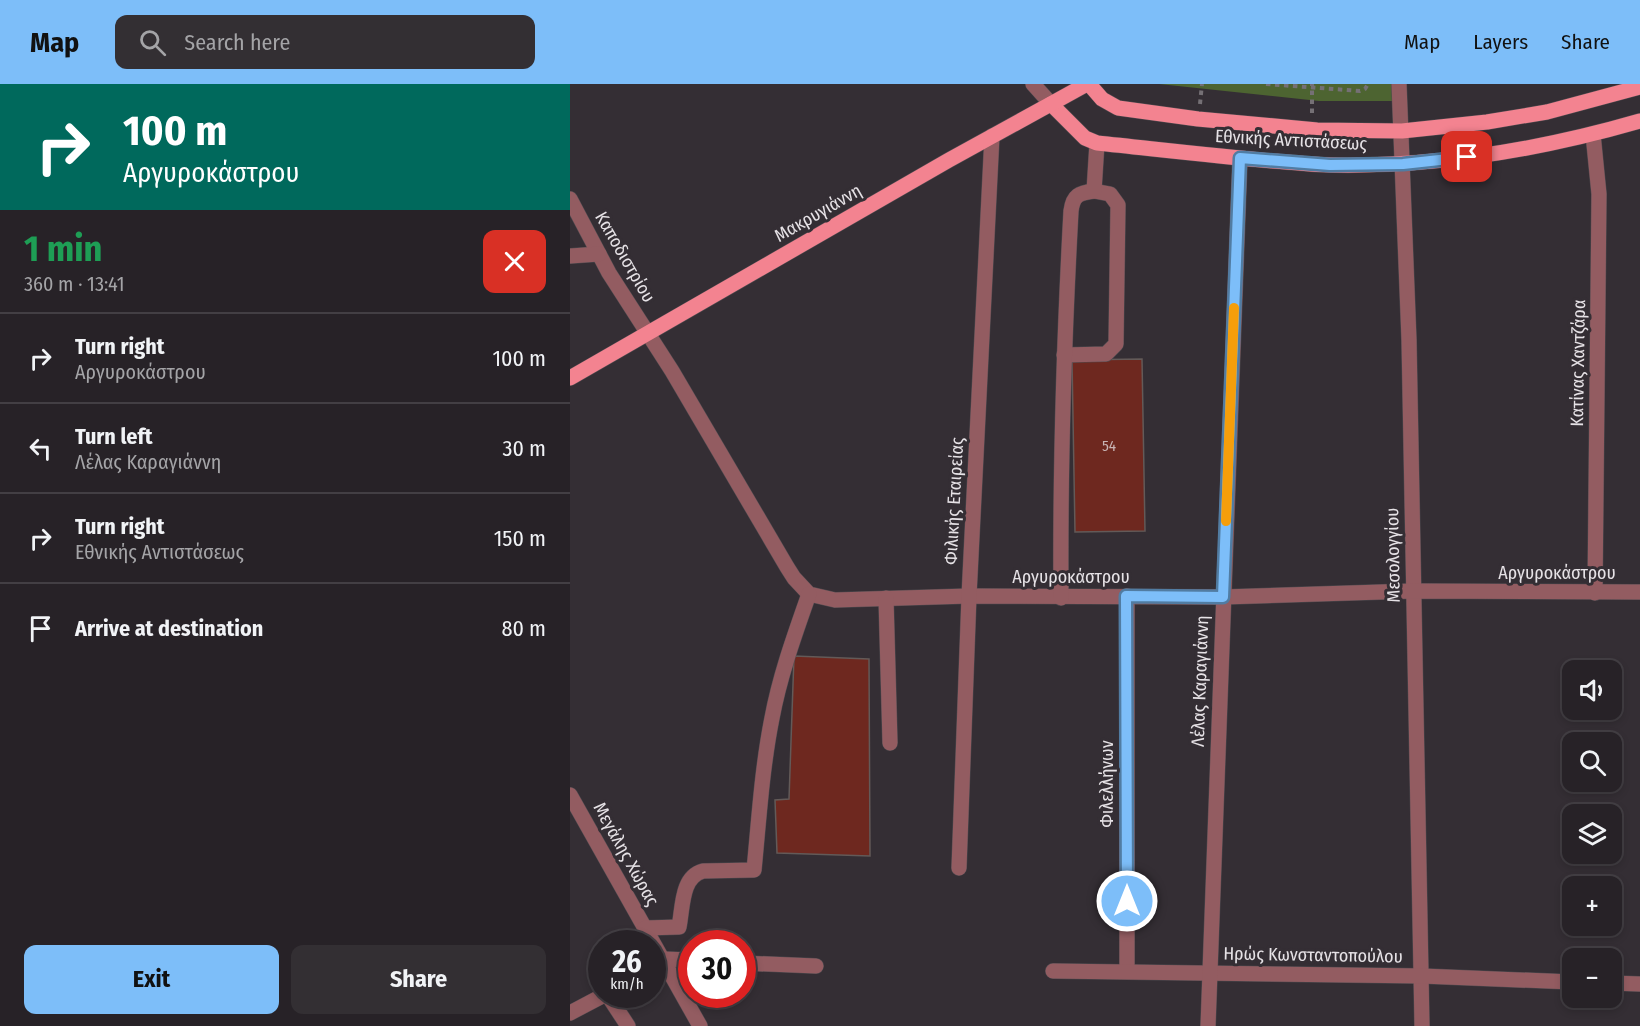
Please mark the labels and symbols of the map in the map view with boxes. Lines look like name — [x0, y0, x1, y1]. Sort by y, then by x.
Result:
street label: Εθνικής Αντιστάσεως — [1214, 125, 1368, 155]
pin — [1441, 131, 1492, 182]
street label: Μακρυγιάννη — [771, 179, 865, 247]
street label: Καποδιστρίου — [590, 208, 660, 306]
street label: Κατίνας Χαντζάρα — [1566, 299, 1590, 427]
street label: Φιλικής Εταιρείας — [940, 436, 968, 565]
house number: 54 — [1102, 437, 1116, 455]
street label: Μεσολογγίου — [1381, 507, 1405, 603]
street label: Αργυροκάστρου — [1498, 562, 1616, 584]
street label: Αργυροκάστρου — [1012, 566, 1130, 588]
street label: Λέλας Καραγιάννη — [1187, 615, 1213, 747]
street label: Φιλελλήνων — [1096, 740, 1118, 827]
street label: Μεγάλης Χώρας — [589, 798, 664, 910]
position arrow — [1095, 869, 1159, 933]
speed limit sign: 30 — [678, 930, 756, 1008]
street label: Ηρώς Κωνσταντοπούλου — [1223, 942, 1403, 968]

